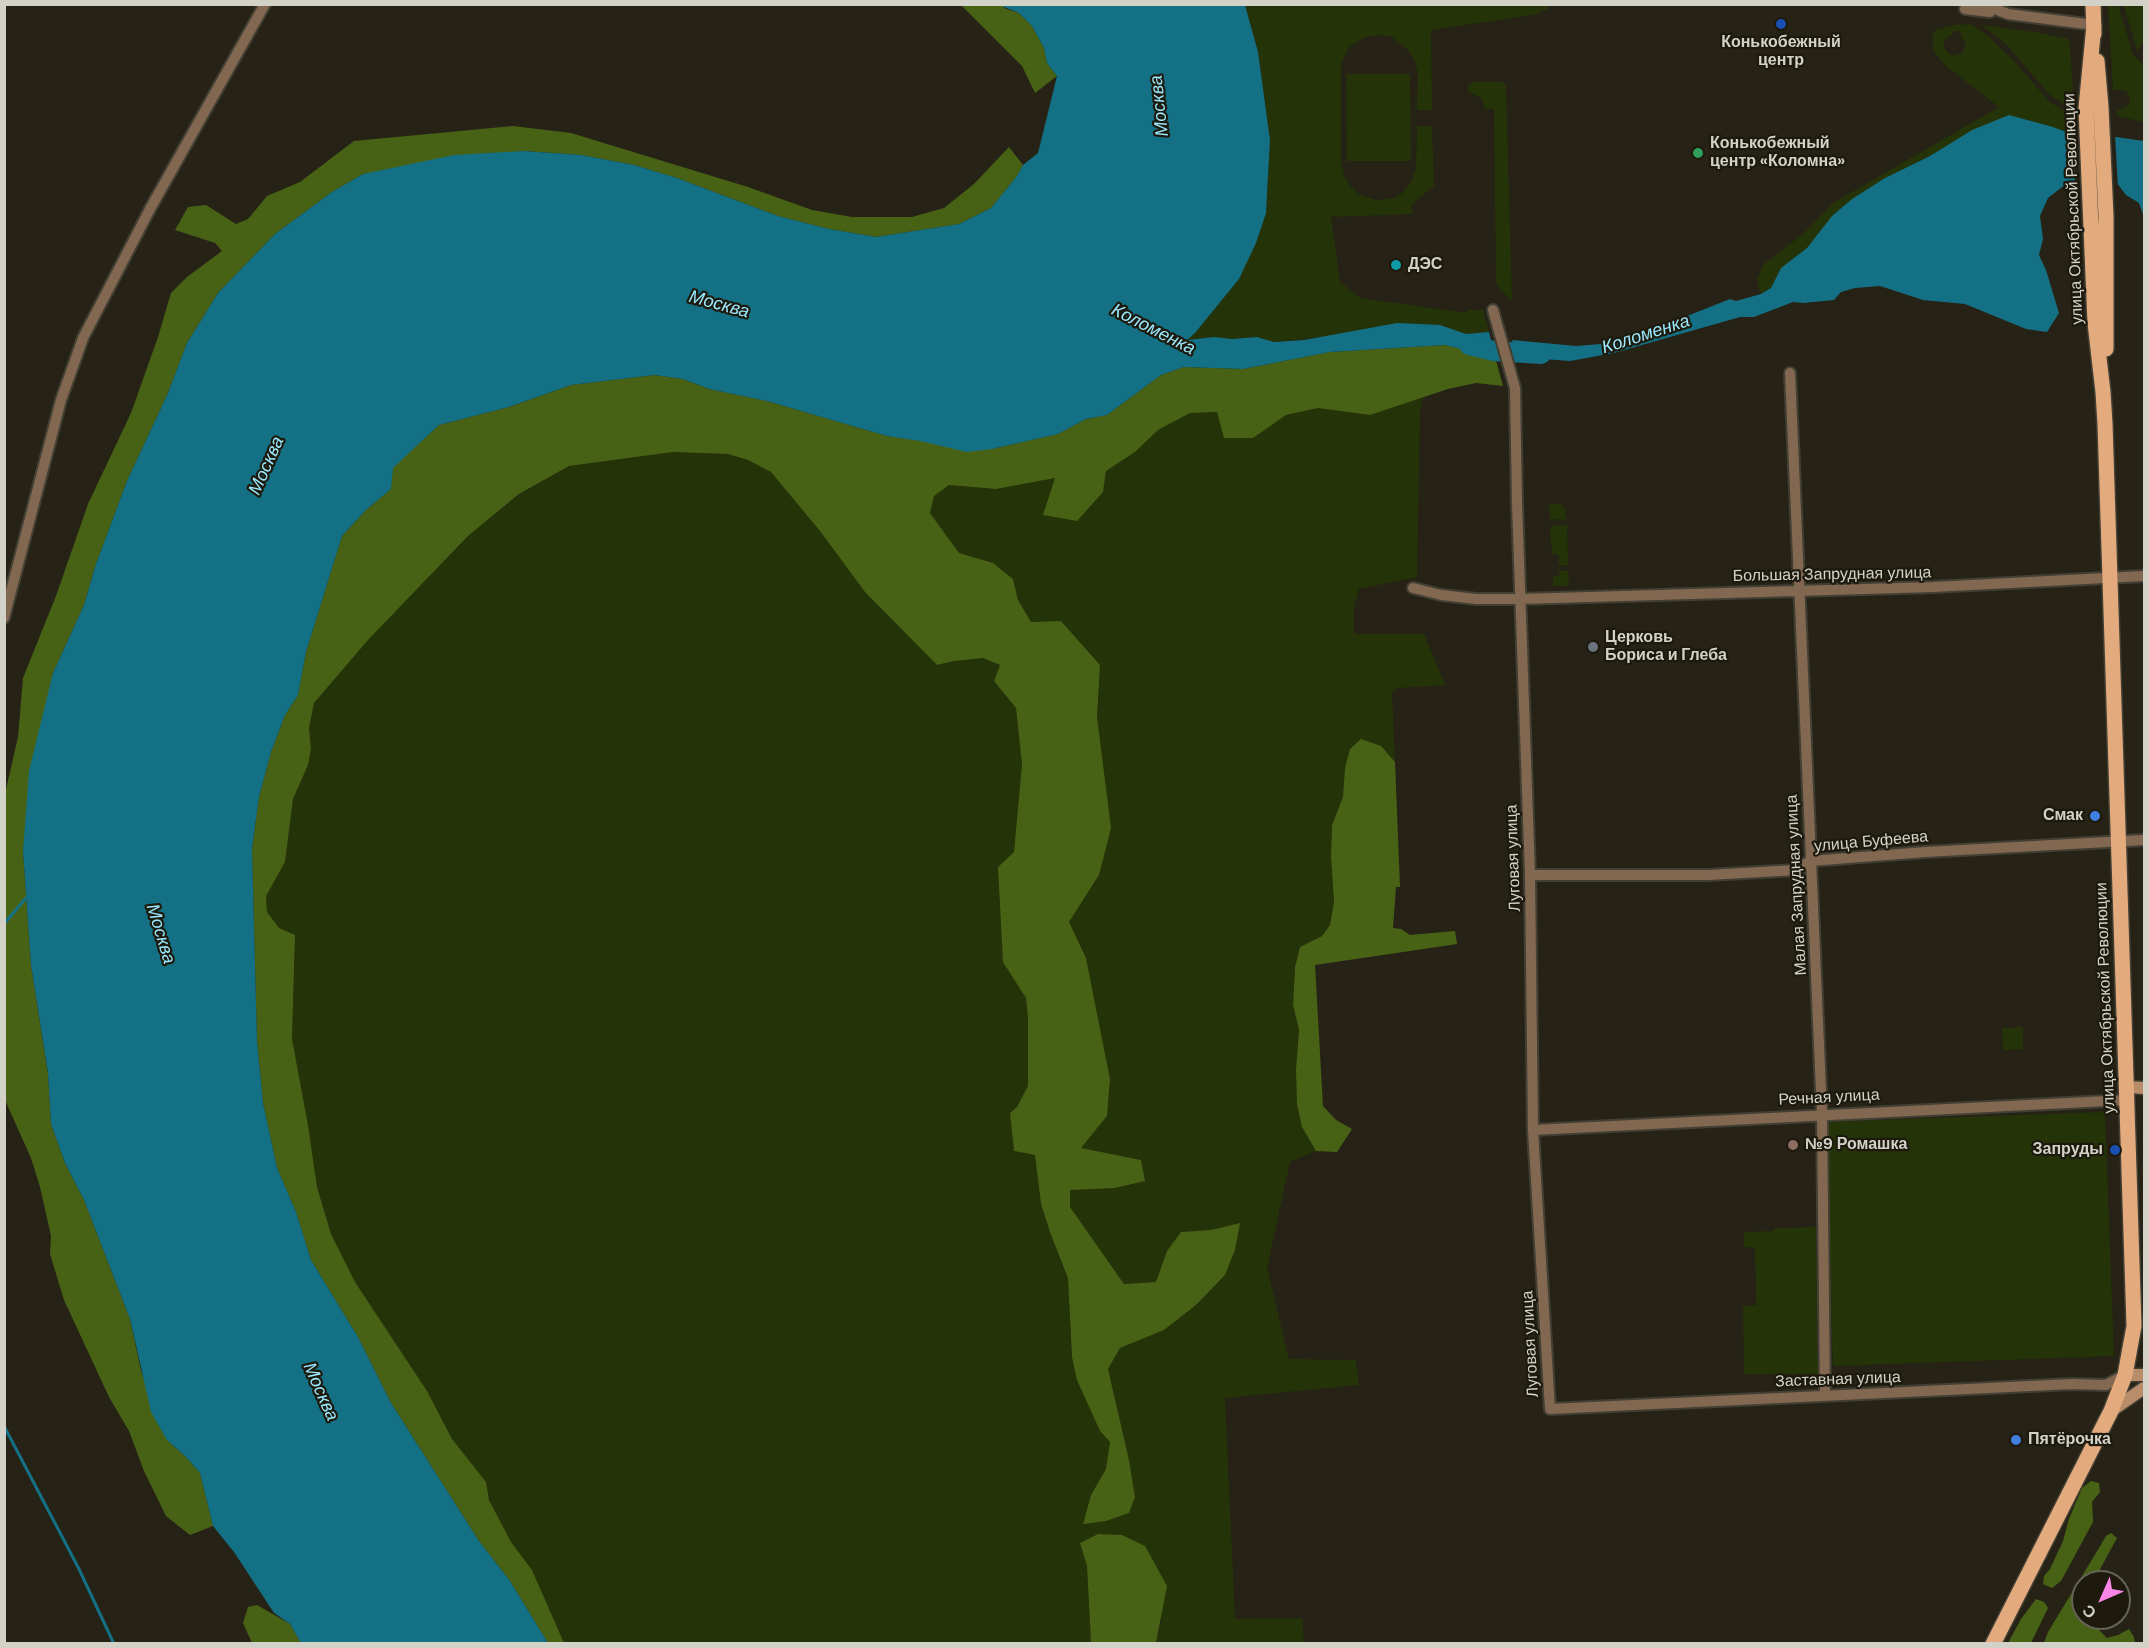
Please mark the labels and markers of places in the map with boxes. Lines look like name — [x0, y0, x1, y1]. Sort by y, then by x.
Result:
marker: Конькобежный центр — [1774, 17, 1788, 31]
place label: Конькобежный центр — [1721, 33, 1841, 71]
place label: Конькобежный центр «Коломна» — [1710, 134, 1845, 172]
marker: Конькобежный центр «Коломна» — [1691, 146, 1705, 160]
place label: ДЭС — [1408, 255, 1442, 275]
marker: ДЭС — [1389, 258, 1403, 272]
place label: Церковь Бориса и Глеба — [1605, 628, 1727, 666]
marker: Церковь Бориса и Глеба — [1586, 640, 1600, 654]
place label: Смак — [2043, 806, 2083, 826]
marker: Смак — [2088, 809, 2102, 823]
place label: №9 Ромашка — [1805, 1135, 1907, 1155]
marker: №9 Ромашка — [1786, 1138, 1800, 1152]
place label: Запруды — [2033, 1140, 2103, 1160]
marker: Запруды — [2108, 1143, 2122, 1157]
place label: Пятёрочка — [2028, 1430, 2111, 1450]
marker: Пятёрочка — [2009, 1433, 2023, 1447]

